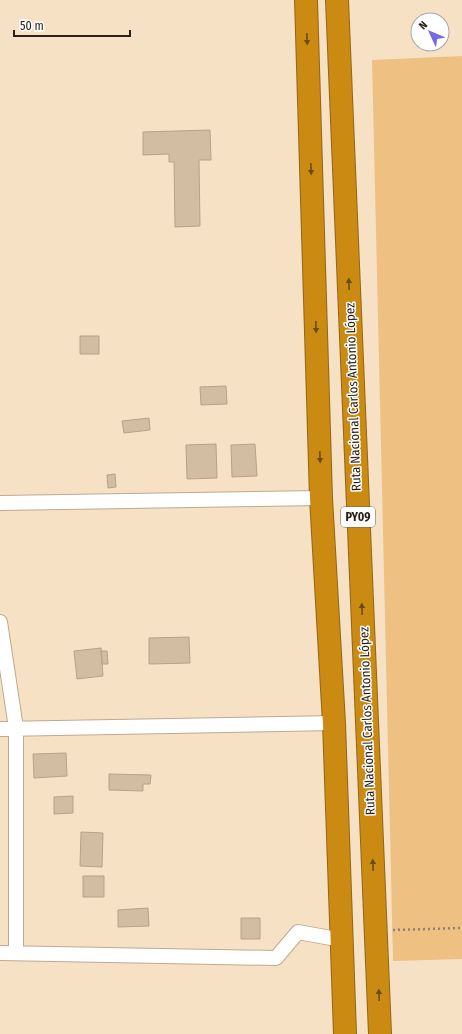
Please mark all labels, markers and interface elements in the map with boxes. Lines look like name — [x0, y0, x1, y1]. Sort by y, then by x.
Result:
scale bar — [14, 12, 130, 38]
north arrow — [410, 12, 450, 52]
text: 50 m — [20, 19, 44, 33]
text: N — [416, 19, 430, 32]
one-way arrow — [304, 33, 310, 46]
one-way arrow — [308, 163, 314, 176]
one-way arrow — [345, 278, 352, 290]
street label: Ruta Nacional Carlos Antonio López — [342, 303, 364, 491]
one-way arrow — [312, 321, 319, 333]
one-way arrow — [316, 451, 323, 463]
road number: PY09 — [341, 507, 375, 527]
one-way arrow — [359, 603, 366, 615]
street label: Ruta Nacional Carlos Antonio López — [356, 627, 378, 815]
one-way arrow — [370, 858, 376, 871]
one-way arrow — [375, 989, 382, 1001]

